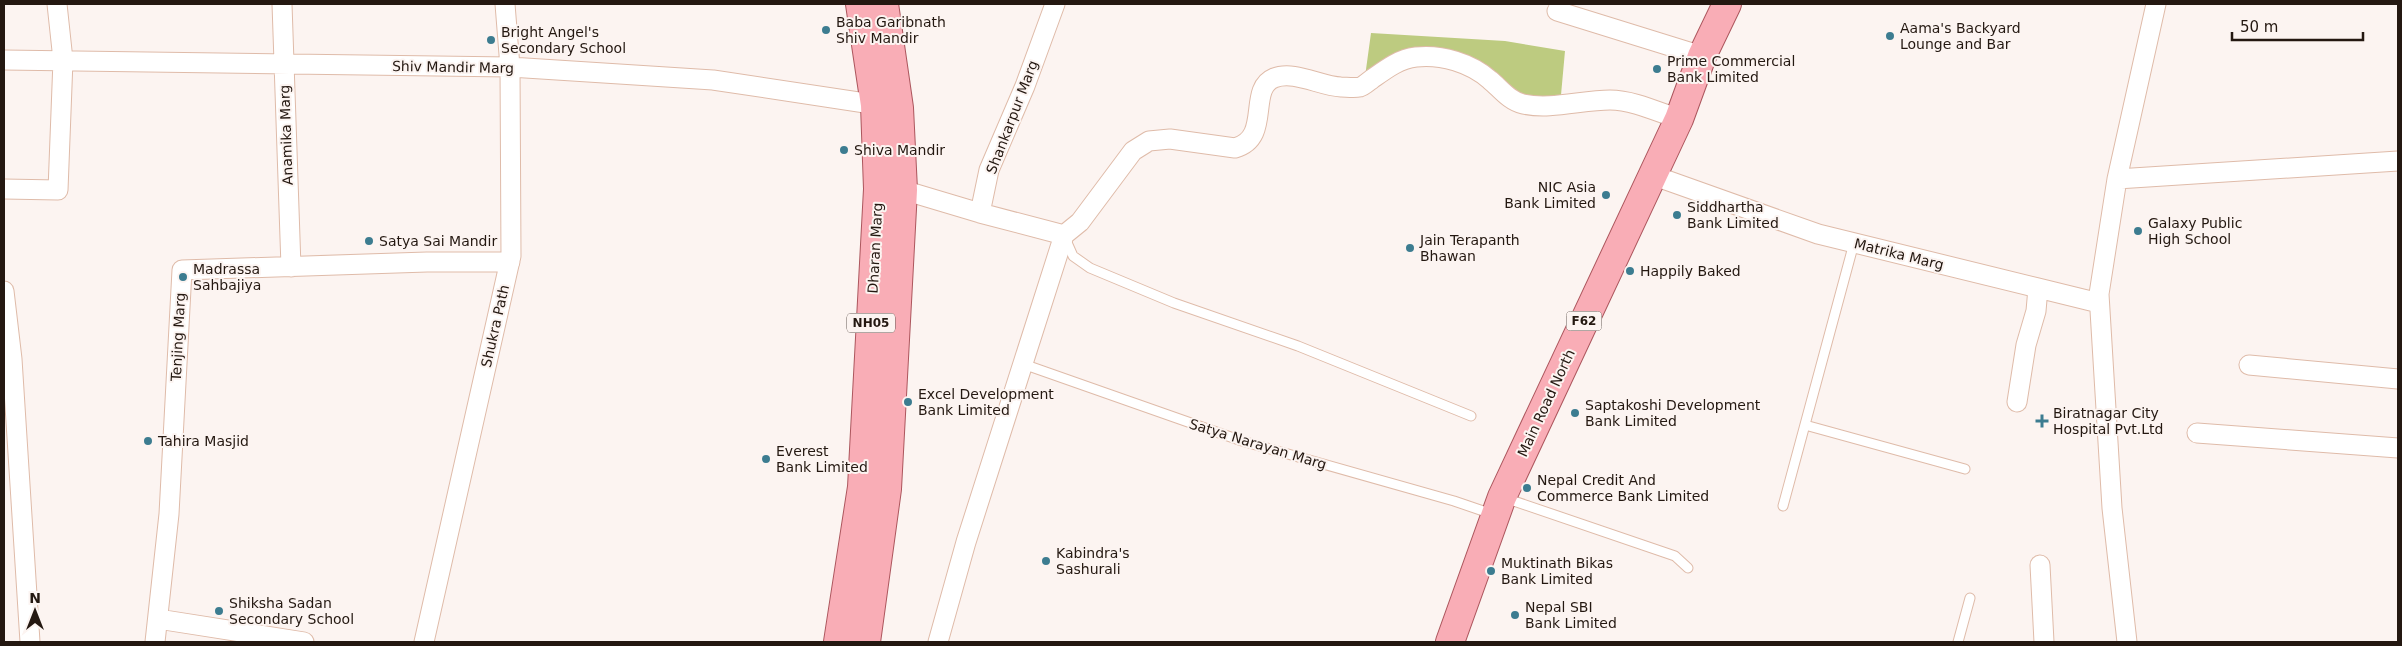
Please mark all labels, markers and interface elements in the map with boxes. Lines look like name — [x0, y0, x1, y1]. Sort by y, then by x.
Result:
scale bar — [2232, 10, 2363, 42]
place label: Baba Garibnath Shiv Mandir — [836, 14, 946, 46]
text: 50 m — [2240, 18, 2278, 36]
place label: Aama's Backyard Lounge and Bar — [1900, 20, 2021, 52]
place label: Bright Angel's Secondary School — [501, 24, 626, 56]
marker: Baba Garibnath Shiv Mandir — [820, 24, 832, 36]
marker: Aama's Backyard Lounge and Bar — [1884, 30, 1896, 42]
marker: Bright Angel's Secondary School — [485, 34, 497, 46]
place label: Prime Commercial Bank Limited — [1667, 53, 1795, 85]
street label: Shiv Mandir Marg — [392, 58, 514, 76]
street label: Shankarpur Marg — [983, 58, 1041, 176]
marker: Prime Commercial Bank Limited — [1651, 63, 1663, 75]
street label: Anamika Marg — [276, 84, 296, 186]
place label: Shiva Mandir — [854, 142, 945, 158]
marker: Shiva Mandir — [838, 144, 850, 156]
place label: NIC Asia Bank Limited — [1504, 179, 1596, 211]
marker: NIC Asia Bank Limited — [1600, 189, 1612, 201]
place label: Siddhartha Bank Limited — [1687, 199, 1779, 231]
street label: Dharan Marg — [865, 202, 885, 294]
marker: Siddhartha Bank Limited — [1671, 209, 1683, 221]
place label: Galaxy Public High School — [2148, 215, 2242, 247]
marker: Galaxy Public High School — [2132, 225, 2144, 237]
place label: Jain Terapanth Bhawan — [1419, 232, 1520, 264]
place label: Satya Sai Mandir — [379, 233, 497, 249]
marker: Satya Sai Mandir — [363, 235, 375, 247]
street label: Matrika Marg — [1853, 235, 1945, 273]
marker: Jain Terapanth Bhawan — [1404, 242, 1416, 254]
place label: Madrassa Sahbajiya — [193, 261, 261, 293]
place label: Happily Baked — [1640, 263, 1741, 279]
marker: Happily Baked — [1624, 265, 1636, 277]
marker: Madrassa Sahbajiya — [177, 271, 189, 283]
street label: Shukra Path — [478, 283, 512, 369]
street label: Tenjing Marg — [168, 292, 188, 383]
road number: F62 — [1566, 312, 1602, 331]
road number: NH05 — [847, 314, 895, 332]
street label: Main Road North — [1514, 347, 1578, 459]
place label: Excel Development Bank Limited — [918, 386, 1054, 418]
marker: Excel Development Bank Limited — [902, 396, 914, 408]
place label: Saptakoshi Development Bank Limited — [1585, 397, 1761, 429]
place label: Biratnagar City Hospital Pvt.Ltd — [2053, 405, 2163, 437]
marker: Saptakoshi Development Bank Limited — [1569, 407, 1581, 419]
marker: Biratnagar City Hospital Pvt.Ltd — [2035, 414, 2049, 428]
street label: Satya Narayan Marg — [1187, 415, 1329, 473]
place label: Tahira Masjid — [157, 433, 249, 449]
marker: Tahira Masjid — [142, 435, 154, 447]
place label: Everest Bank Limited — [776, 443, 868, 475]
marker: Everest Bank Limited — [760, 453, 772, 465]
place label: Nepal Credit And Commerce Bank Limited — [1537, 472, 1709, 504]
marker: Nepal Credit And Commerce Bank Limited — [1521, 482, 1533, 494]
place label: Kabindra's Sashurali — [1056, 545, 1130, 577]
marker: Kabindra's Sashurali — [1040, 555, 1052, 567]
place label: Muktinath Bikas Bank Limited — [1501, 555, 1613, 587]
marker: Muktinath Bikas Bank Limited — [1485, 565, 1497, 577]
north arrow — [10, 586, 60, 636]
text: N — [29, 590, 41, 606]
place label: Shiksha Sadan Secondary School — [229, 595, 354, 627]
place label: Nepal SBI Bank Limited — [1525, 599, 1617, 631]
marker: Shiksha Sadan Secondary School — [213, 605, 225, 617]
marker: Nepal SBI Bank Limited — [1509, 609, 1521, 621]

